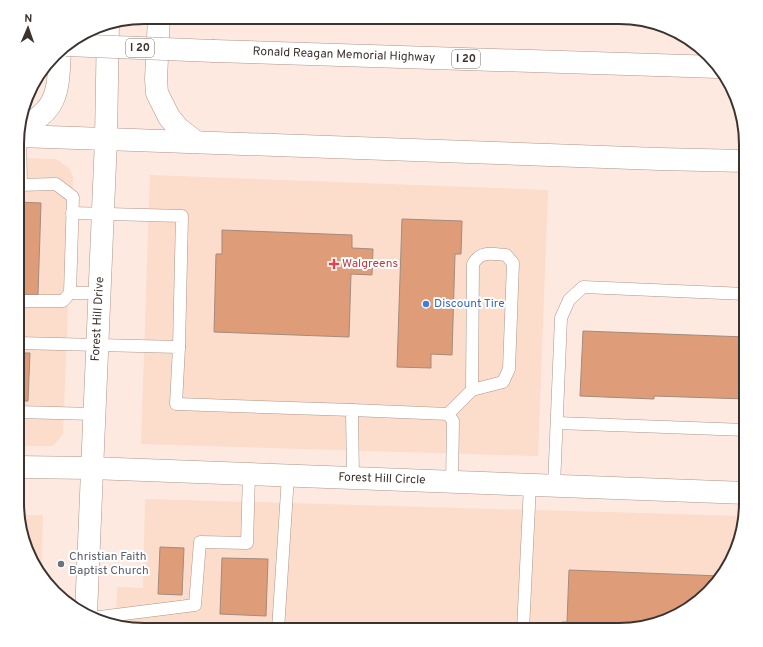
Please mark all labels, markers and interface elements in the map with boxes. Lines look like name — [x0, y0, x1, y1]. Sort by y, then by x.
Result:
north arrow — [8, 8, 48, 48]
text: N — [24, 12, 33, 26]
road number: I 20 — [126, 39, 154, 57]
street label: Ronald Reagan Memorial Highway — [252, 44, 436, 66]
road number: I 20 — [452, 50, 480, 68]
place label: Walgreens — [342, 256, 398, 272]
marker: Walgreens — [329, 259, 339, 269]
street label: Forest Hill Drive — [88, 276, 108, 362]
place label: Discount Tire — [434, 296, 505, 312]
marker: Discount Tire — [421, 299, 431, 309]
street label: Forest Hill Circle — [338, 469, 426, 489]
place label: Christian Faith Baptist Church — [69, 549, 149, 579]
marker: Christian Faith Baptist Church — [56, 559, 66, 569]

